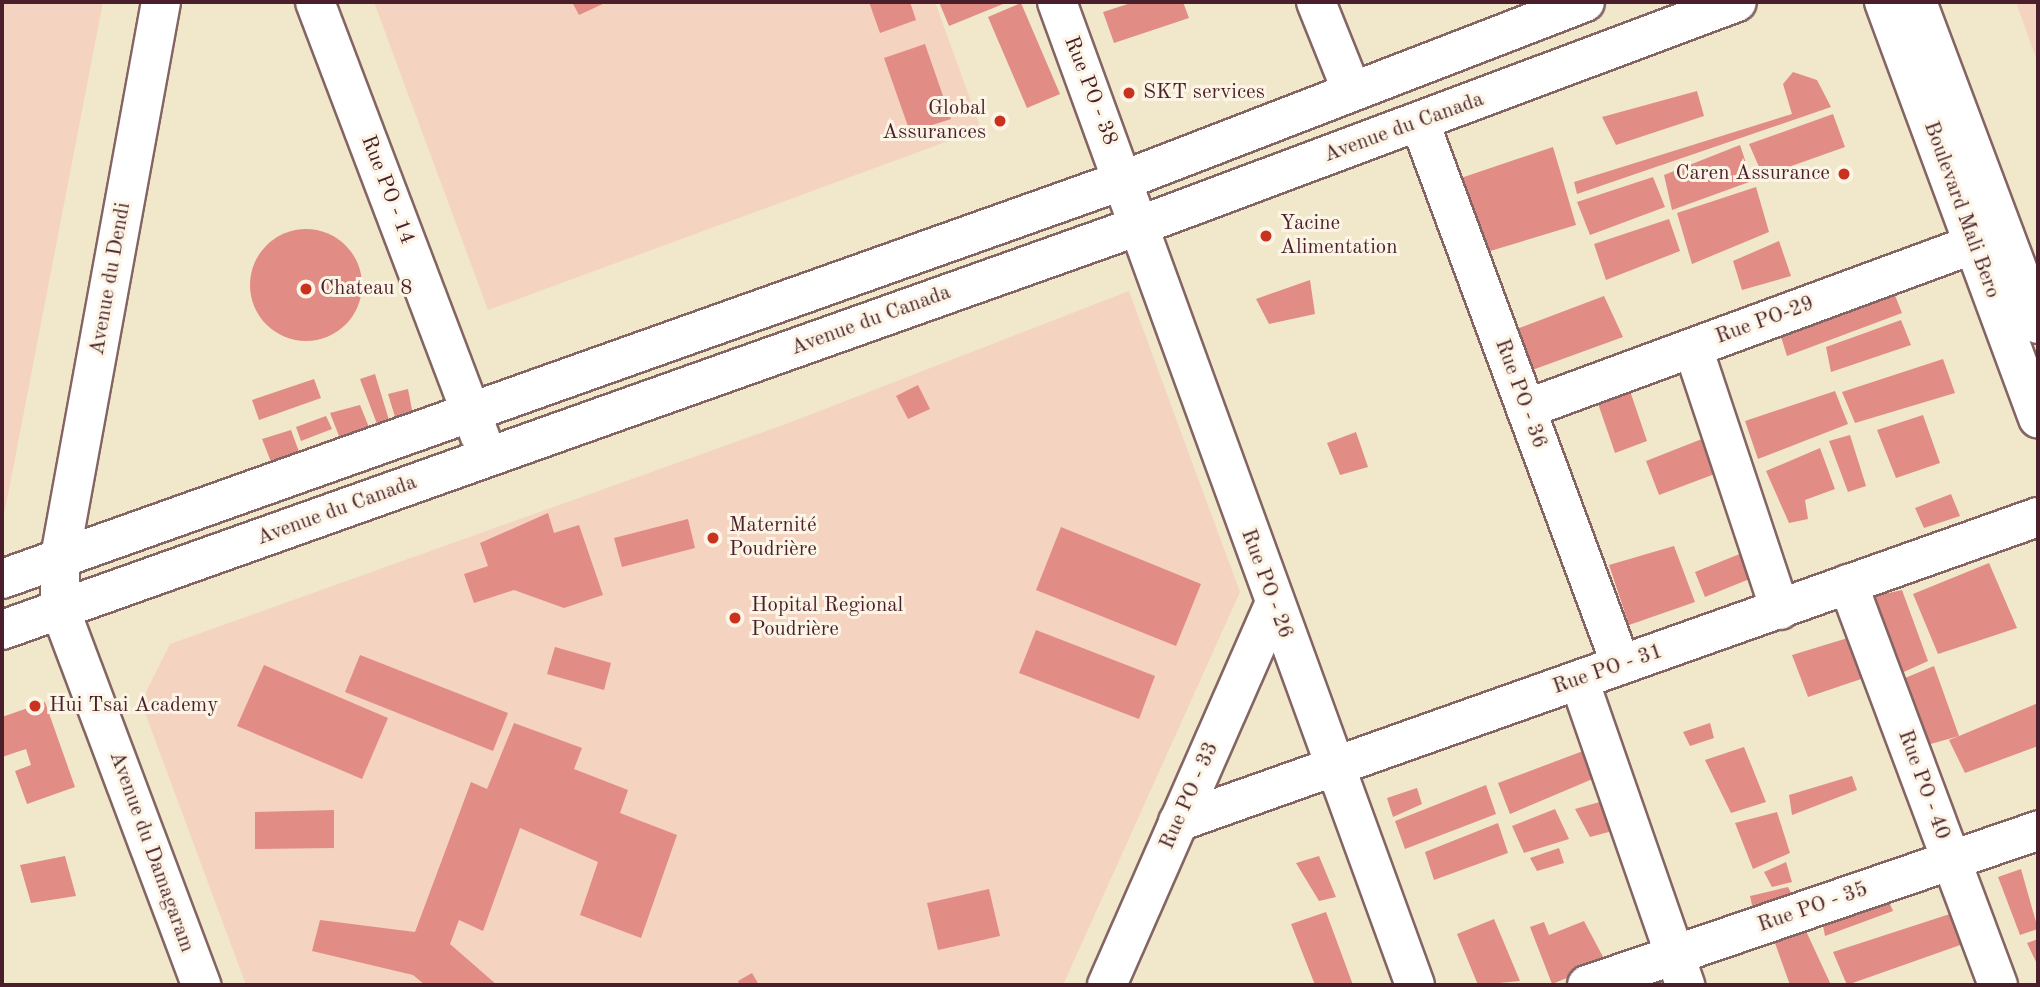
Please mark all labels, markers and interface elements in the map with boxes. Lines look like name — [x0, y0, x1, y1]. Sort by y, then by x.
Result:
street label: Rue PO - 38 — [1058, 33, 1122, 149]
place label: SKT services — [1143, 80, 1265, 106]
marker: SKT services — [1121, 85, 1137, 101]
street label: Avenue du Canada — [1321, 87, 1487, 169]
place label: Global Assurances — [882, 96, 986, 146]
marker: Global Assurances — [992, 113, 1008, 129]
street label: Boulevard Mali Bero — [1917, 118, 2005, 302]
street label: Rue PO - 14 — [355, 132, 419, 248]
place label: Caren Assurance — [1675, 161, 1830, 187]
marker: Caren Assurance — [1836, 166, 1852, 182]
street label: Avenue du Dendi — [85, 201, 137, 357]
place label: Yacine Alimentation — [1280, 211, 1398, 261]
marker: Yacine Alimentation — [1258, 228, 1274, 244]
place label: Chateau 8 — [320, 276, 413, 302]
street label: Avenue du Canada — [788, 280, 954, 362]
marker: Chateau 8 — [298, 281, 314, 297]
street label: Rue PO-29 — [1712, 292, 1818, 350]
street label: Rue PO - 36 — [1489, 336, 1551, 452]
street label: Avenue du Canada — [254, 470, 420, 552]
place label: Maternité Poudrière — [729, 513, 817, 563]
street label: Rue PO - 26 — [1235, 526, 1297, 642]
marker: Maternité Poudrière — [703, 528, 723, 548]
place label: Hopital Regional Poudrière — [751, 593, 903, 643]
marker: Hopital Regional Poudrière — [725, 608, 745, 628]
street label: Rue PO - 31 — [1550, 639, 1666, 701]
place label: Hui Tsai Academy — [49, 693, 218, 719]
marker: Hui Tsai Academy — [27, 698, 43, 714]
street label: Rue PO - 40 — [1892, 727, 1954, 843]
street label: Rue PO - 33 — [1155, 739, 1225, 853]
street label: Avenue du Damagaram — [103, 748, 199, 956]
street label: Rue PO - 35 — [1755, 877, 1871, 939]

